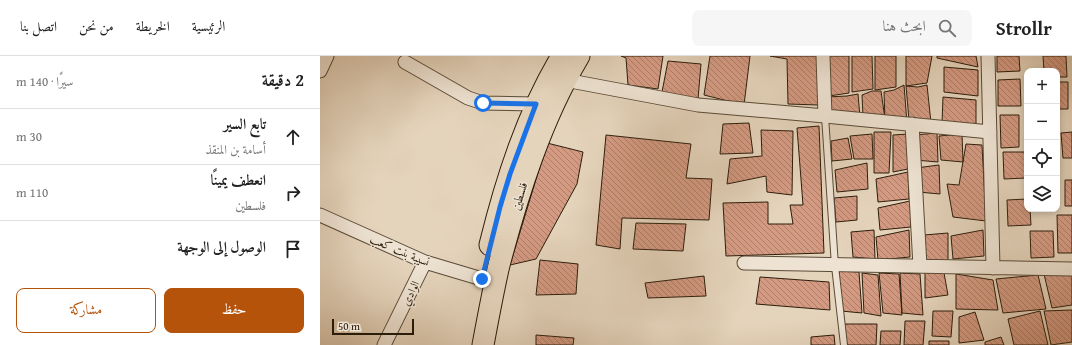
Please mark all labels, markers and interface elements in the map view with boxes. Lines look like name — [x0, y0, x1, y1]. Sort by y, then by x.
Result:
search box — [692, 10, 972, 46]
text: Strollr — [996, 14, 1052, 42]
text: ابحث هنا — [882, 15, 926, 36]
text: اتصل بنا — [20, 16, 57, 36]
text: من نحن — [79, 16, 114, 36]
text: الخريطة — [136, 16, 170, 36]
text: الرئيسية — [192, 16, 225, 36]
icon: search — [936, 17, 958, 39]
text: 2 دقيقة — [262, 67, 304, 92]
map controls — [1024, 68, 1060, 212]
button: + — [1024, 68, 1060, 104]
text: سيرًا · 140 m — [16, 72, 74, 91]
route start — [474, 94, 492, 112]
button: − — [1024, 104, 1060, 140]
text: تابع السير — [224, 113, 266, 134]
icon: ahead — [282, 126, 304, 148]
text: 30 m — [16, 127, 42, 146]
text: أسامة بن المنقذ — [206, 140, 266, 159]
button: locate — [1024, 140, 1060, 176]
text: انعطف يمينًا — [210, 169, 266, 190]
button: layers — [1024, 176, 1060, 212]
street label: فلسطين — [507, 180, 531, 212]
icon: right — [282, 182, 304, 204]
text: 110 m — [16, 183, 48, 202]
text: فلسطين — [235, 196, 266, 215]
street label: نسيبة بنت كعب — [367, 230, 433, 270]
text: الوصول إلى الوجهة — [177, 236, 266, 257]
icon: arrive — [282, 238, 304, 260]
route end — [473, 270, 491, 288]
street label: الوادي — [397, 277, 425, 309]
button: مشاركة — [16, 288, 156, 333]
button: حفظ — [164, 288, 304, 333]
scale bar — [332, 317, 414, 336]
text: 50 m — [338, 318, 360, 334]

